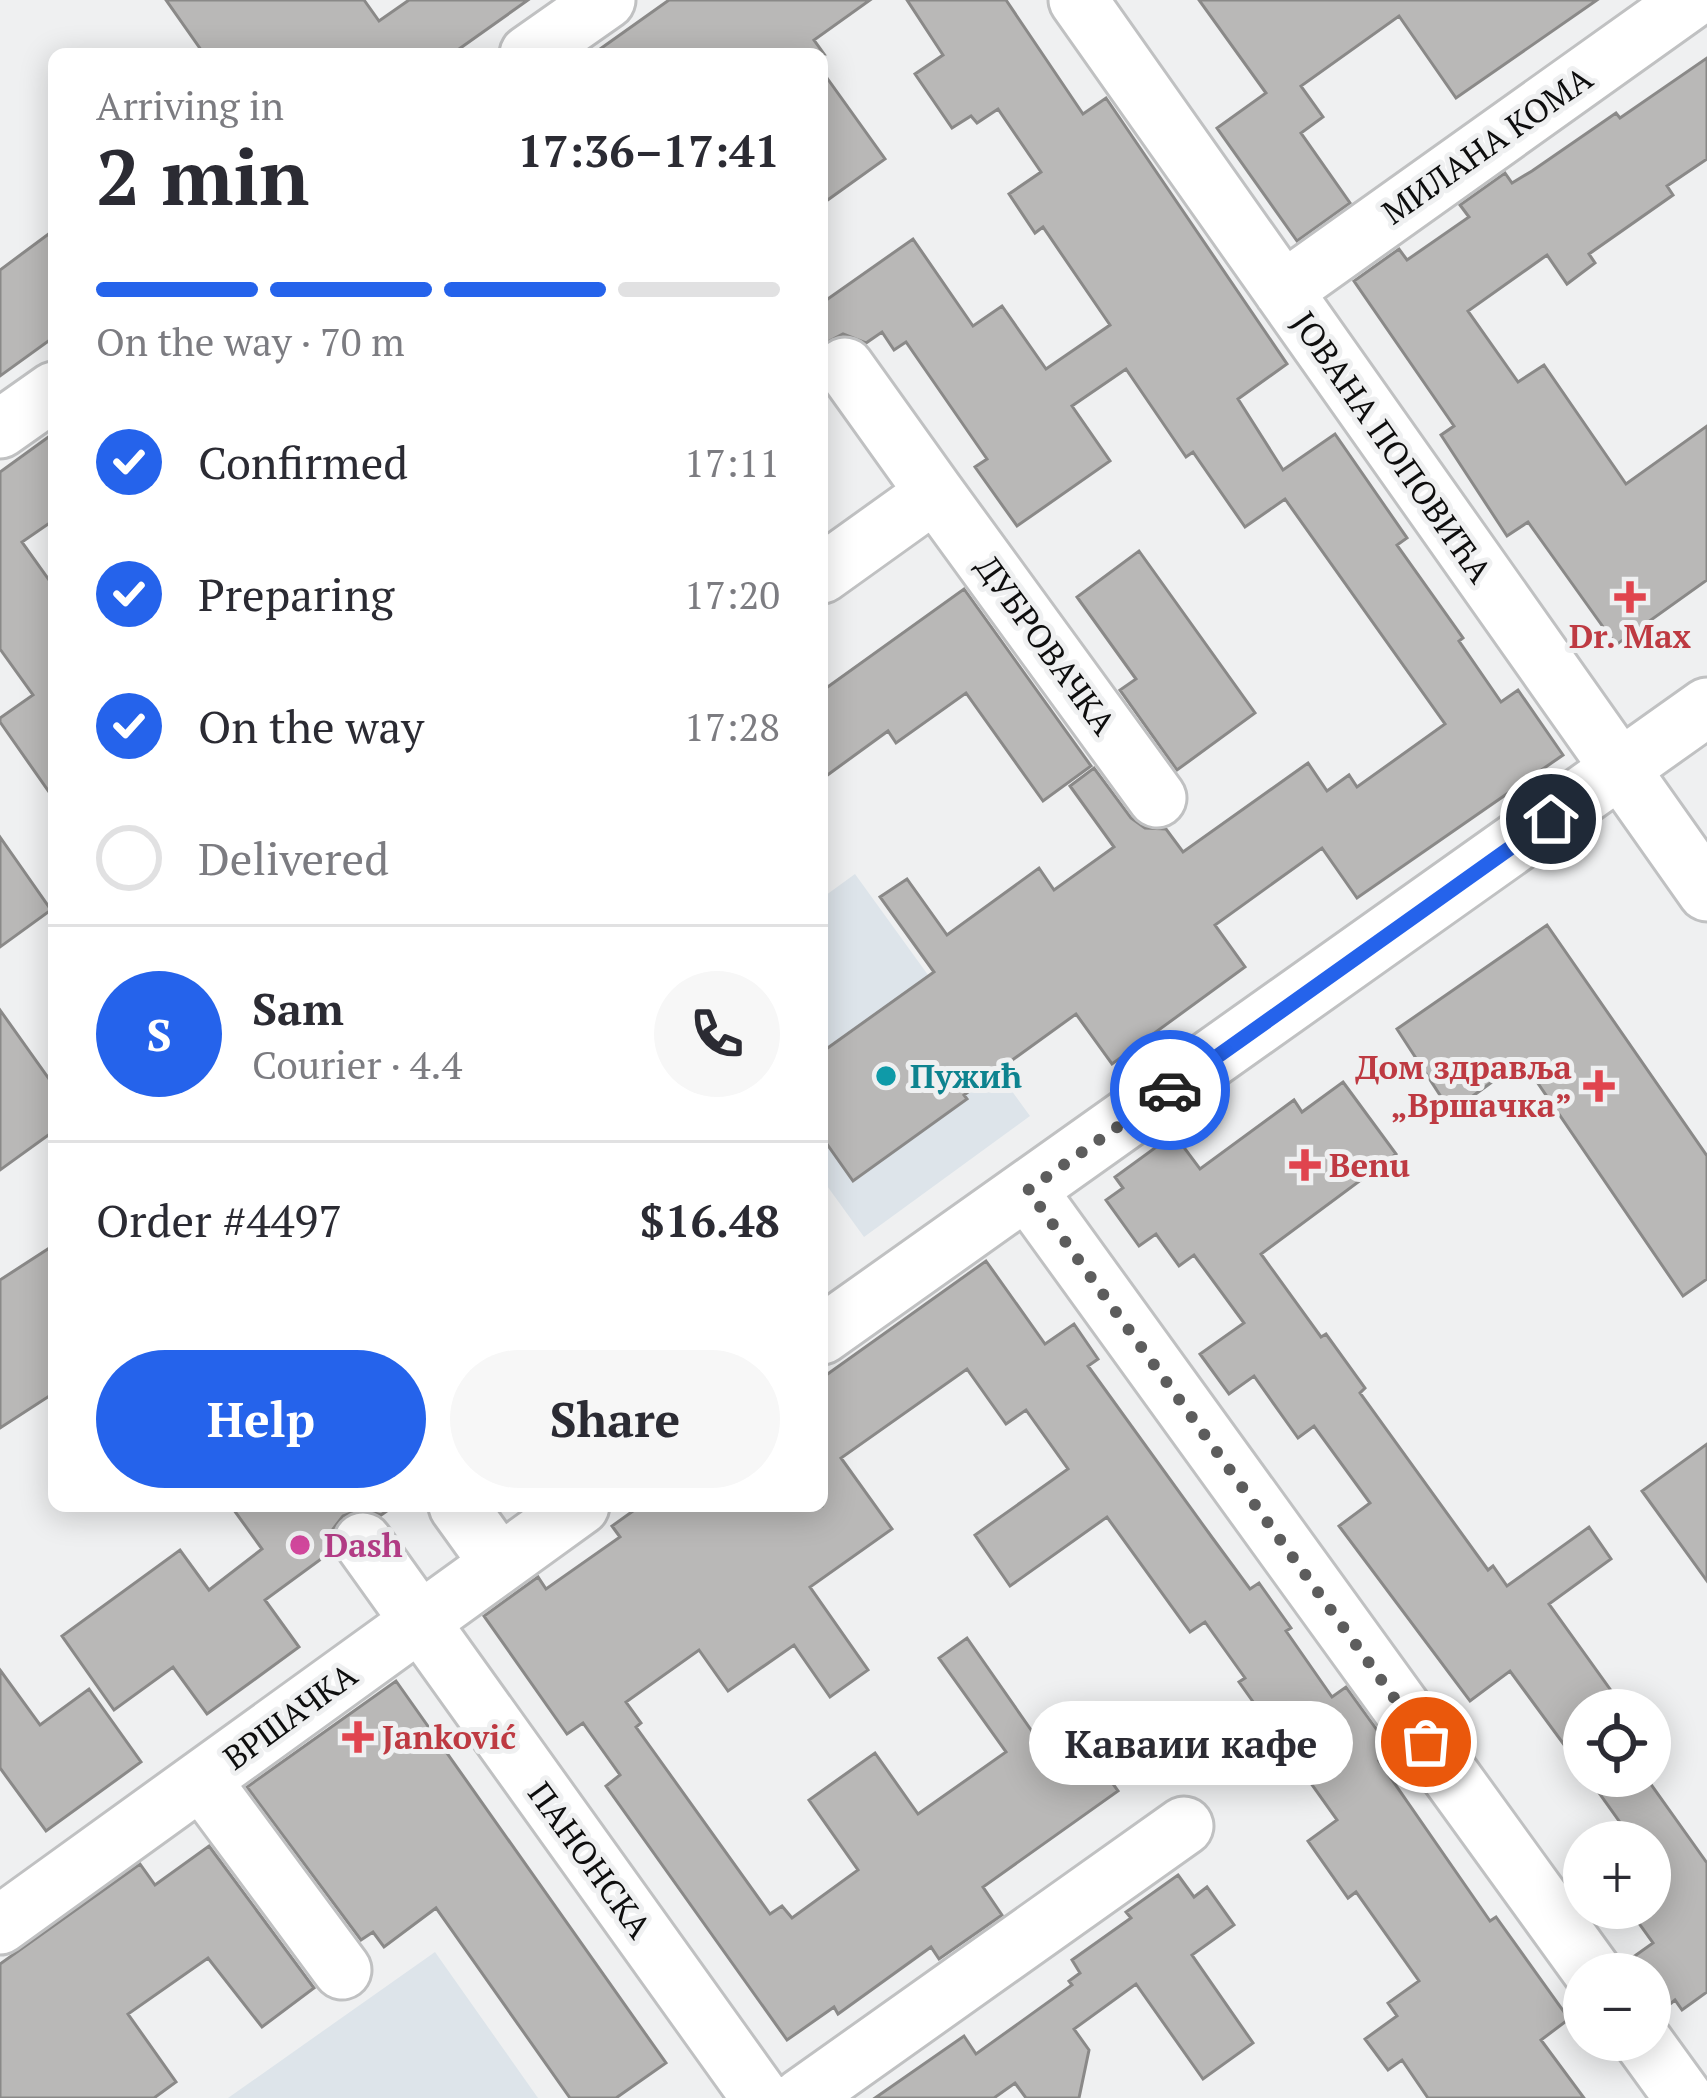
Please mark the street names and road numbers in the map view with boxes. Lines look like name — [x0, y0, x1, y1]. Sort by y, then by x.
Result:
street label: МИЛАНА КОМА — [1373, 56, 1601, 233]
street label: ЈОВАНА ПОПОВИЋА — [1283, 303, 1502, 591]
street label: ДУБРОВАЧКА — [967, 547, 1126, 743]
street label: ВРШАЧКА — [214, 1652, 365, 1778]
street label: ПАНОНСКА — [519, 1773, 662, 1947]

